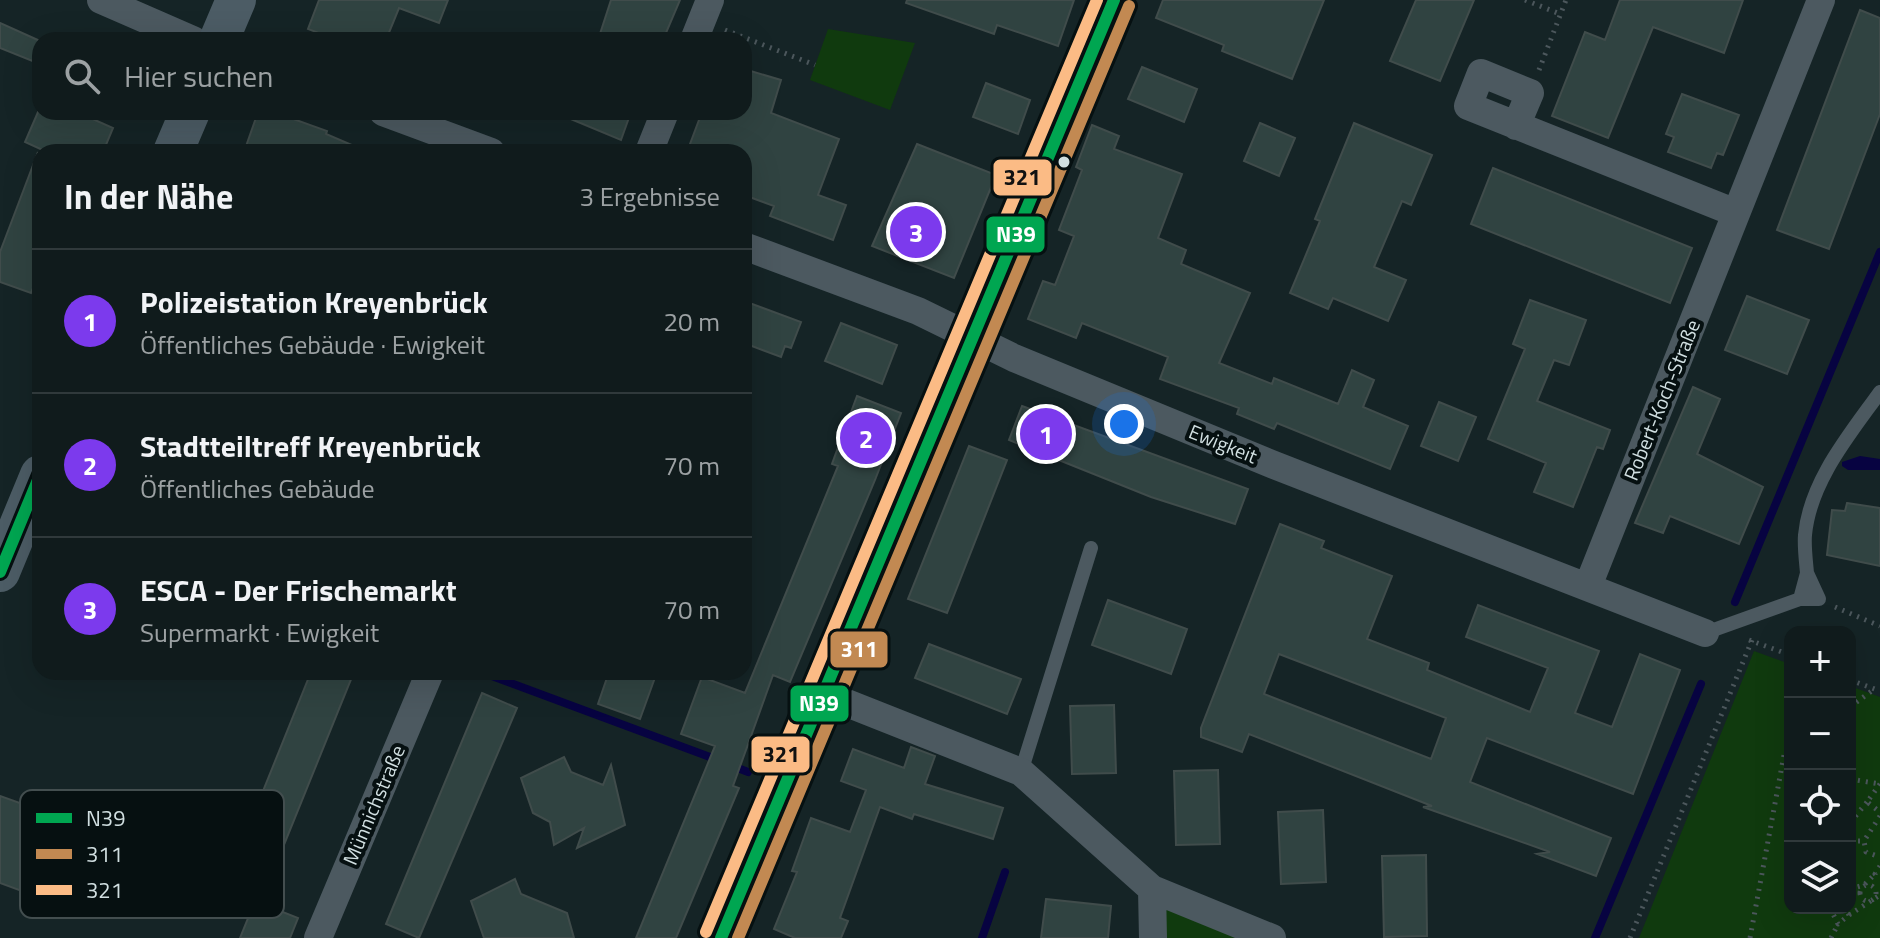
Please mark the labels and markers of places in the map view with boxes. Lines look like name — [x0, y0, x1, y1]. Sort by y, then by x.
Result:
unlabelled marker — [1056, 154, 1072, 170]
pin: 3 — [890, 202, 942, 262]
pin: 1 — [1020, 404, 1072, 464]
pin: 2 — [840, 408, 892, 468]

